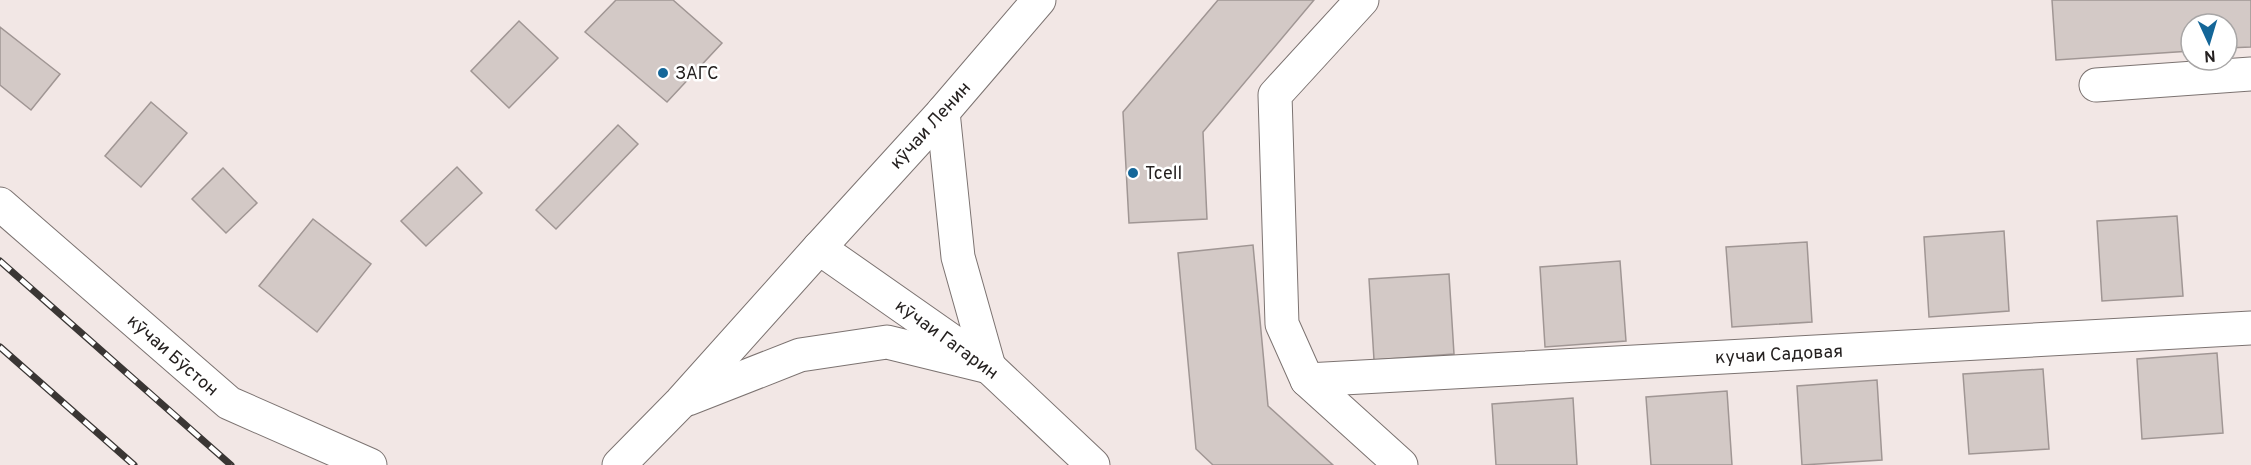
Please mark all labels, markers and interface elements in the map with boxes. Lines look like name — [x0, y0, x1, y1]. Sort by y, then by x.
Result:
north arrow — [2179, 12, 2239, 72]
text: N — [2203, 45, 2216, 65]
place label: ЗАГС — [675, 63, 719, 86]
marker: ЗАГС — [656, 66, 670, 80]
street label: кӯчаи Ленин — [886, 77, 977, 175]
place label: Tcell — [1145, 163, 1182, 186]
marker: Tcell — [1126, 166, 1140, 180]
street label: кӯчаи Гагарин — [890, 295, 1002, 385]
street label: кӯчаи Бӯстон — [122, 310, 222, 402]
street label: кучаи Садовая — [1715, 341, 1844, 370]

